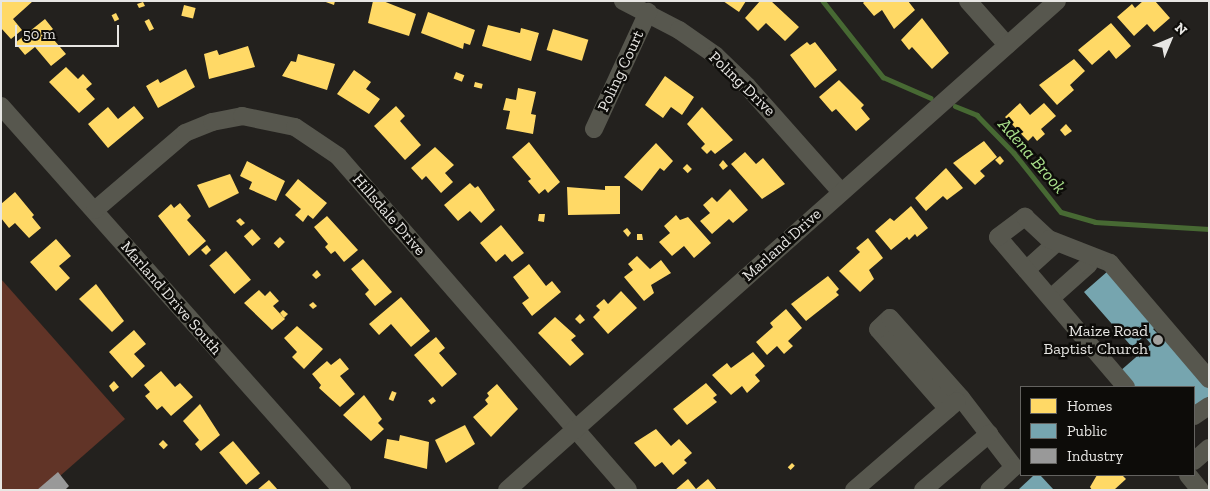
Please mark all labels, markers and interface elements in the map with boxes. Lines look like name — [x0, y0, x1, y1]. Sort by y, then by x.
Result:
scale bar — [18, 15, 121, 47]
north arrow — [1145, 15, 1195, 65]
text: N — [1171, 19, 1191, 39]
text: 50 m — [23, 25, 56, 43]
street label: Poling Court — [594, 27, 648, 115]
street label: Poling Drive — [705, 48, 779, 120]
water label: Adena Brook — [993, 114, 1071, 198]
street label: Hillsdale Drive — [348, 170, 430, 260]
street label: Marland Drive — [739, 205, 825, 285]
street label: Marland Drive South — [117, 237, 225, 359]
place label: Maize Road Baptist Church — [1043, 321, 1148, 359]
marker: Maize Road Baptist Church — [1152, 334, 1164, 346]
legend — [1020, 386, 1195, 476]
text: Homes — [1067, 397, 1112, 415]
text: Public — [1067, 422, 1107, 440]
text: Industry — [1067, 447, 1123, 465]

